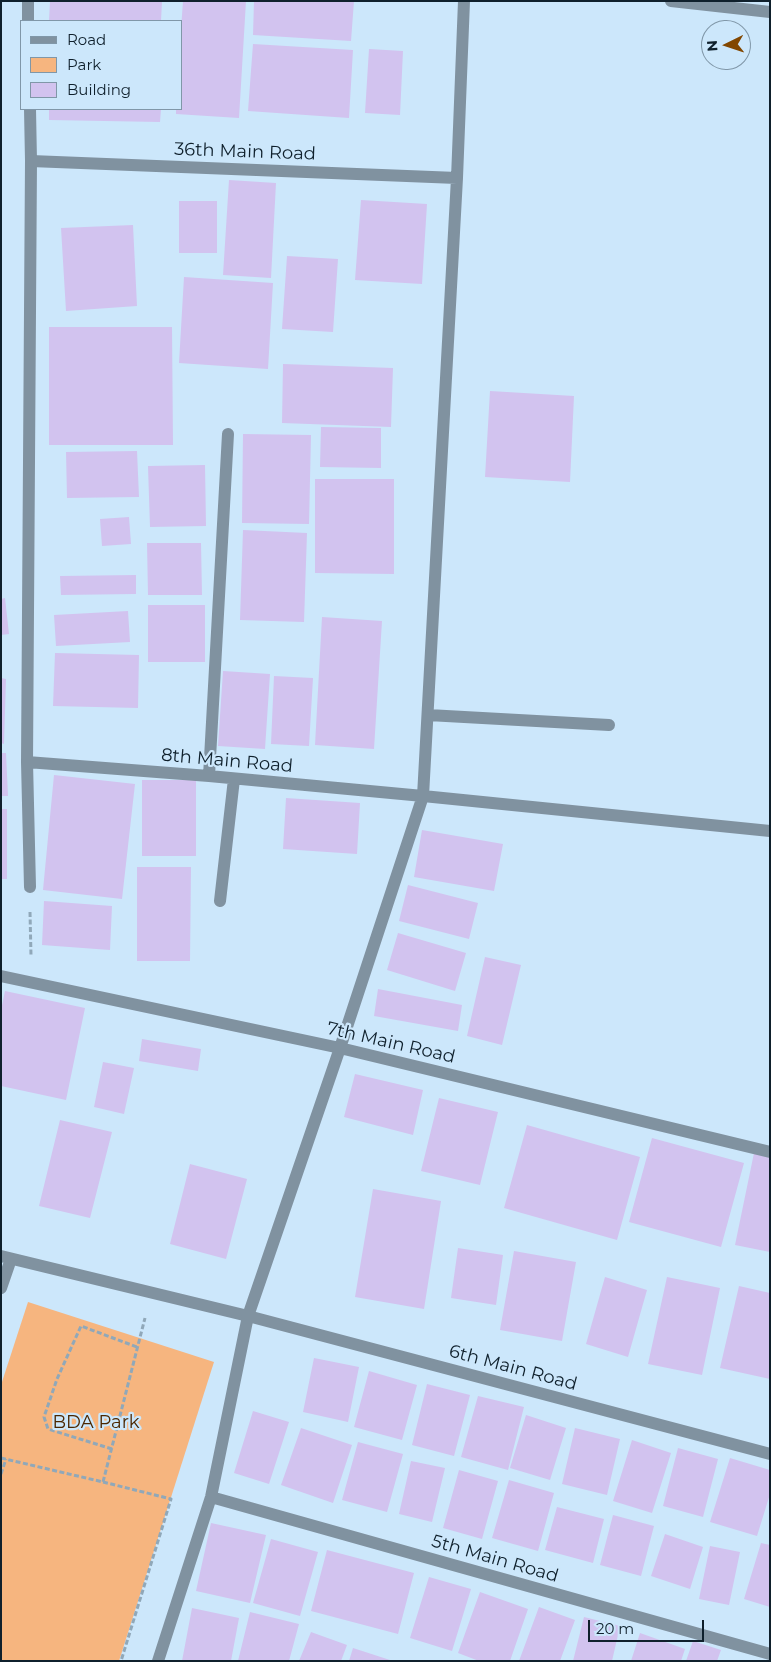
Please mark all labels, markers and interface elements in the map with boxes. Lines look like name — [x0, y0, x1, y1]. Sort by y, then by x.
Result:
legend — [20, 20, 182, 110]
north arrow — [701, 20, 751, 70]
text: Road — [67, 30, 106, 49]
text: N — [703, 40, 721, 52]
text: Park — [67, 55, 101, 74]
text: Building — [67, 80, 131, 99]
street label: 36th Main Road — [174, 139, 316, 165]
street label: 8th Main Road — [160, 744, 294, 778]
street label: 7th Main Road — [325, 1018, 457, 1068]
street label: 6th Main Road — [447, 1341, 579, 1395]
park label: BDA Park — [53, 1412, 139, 1434]
street label: 5th Main Road — [429, 1531, 561, 1587]
scale bar — [591, 1610, 707, 1642]
text: 20 m — [596, 1619, 634, 1638]

